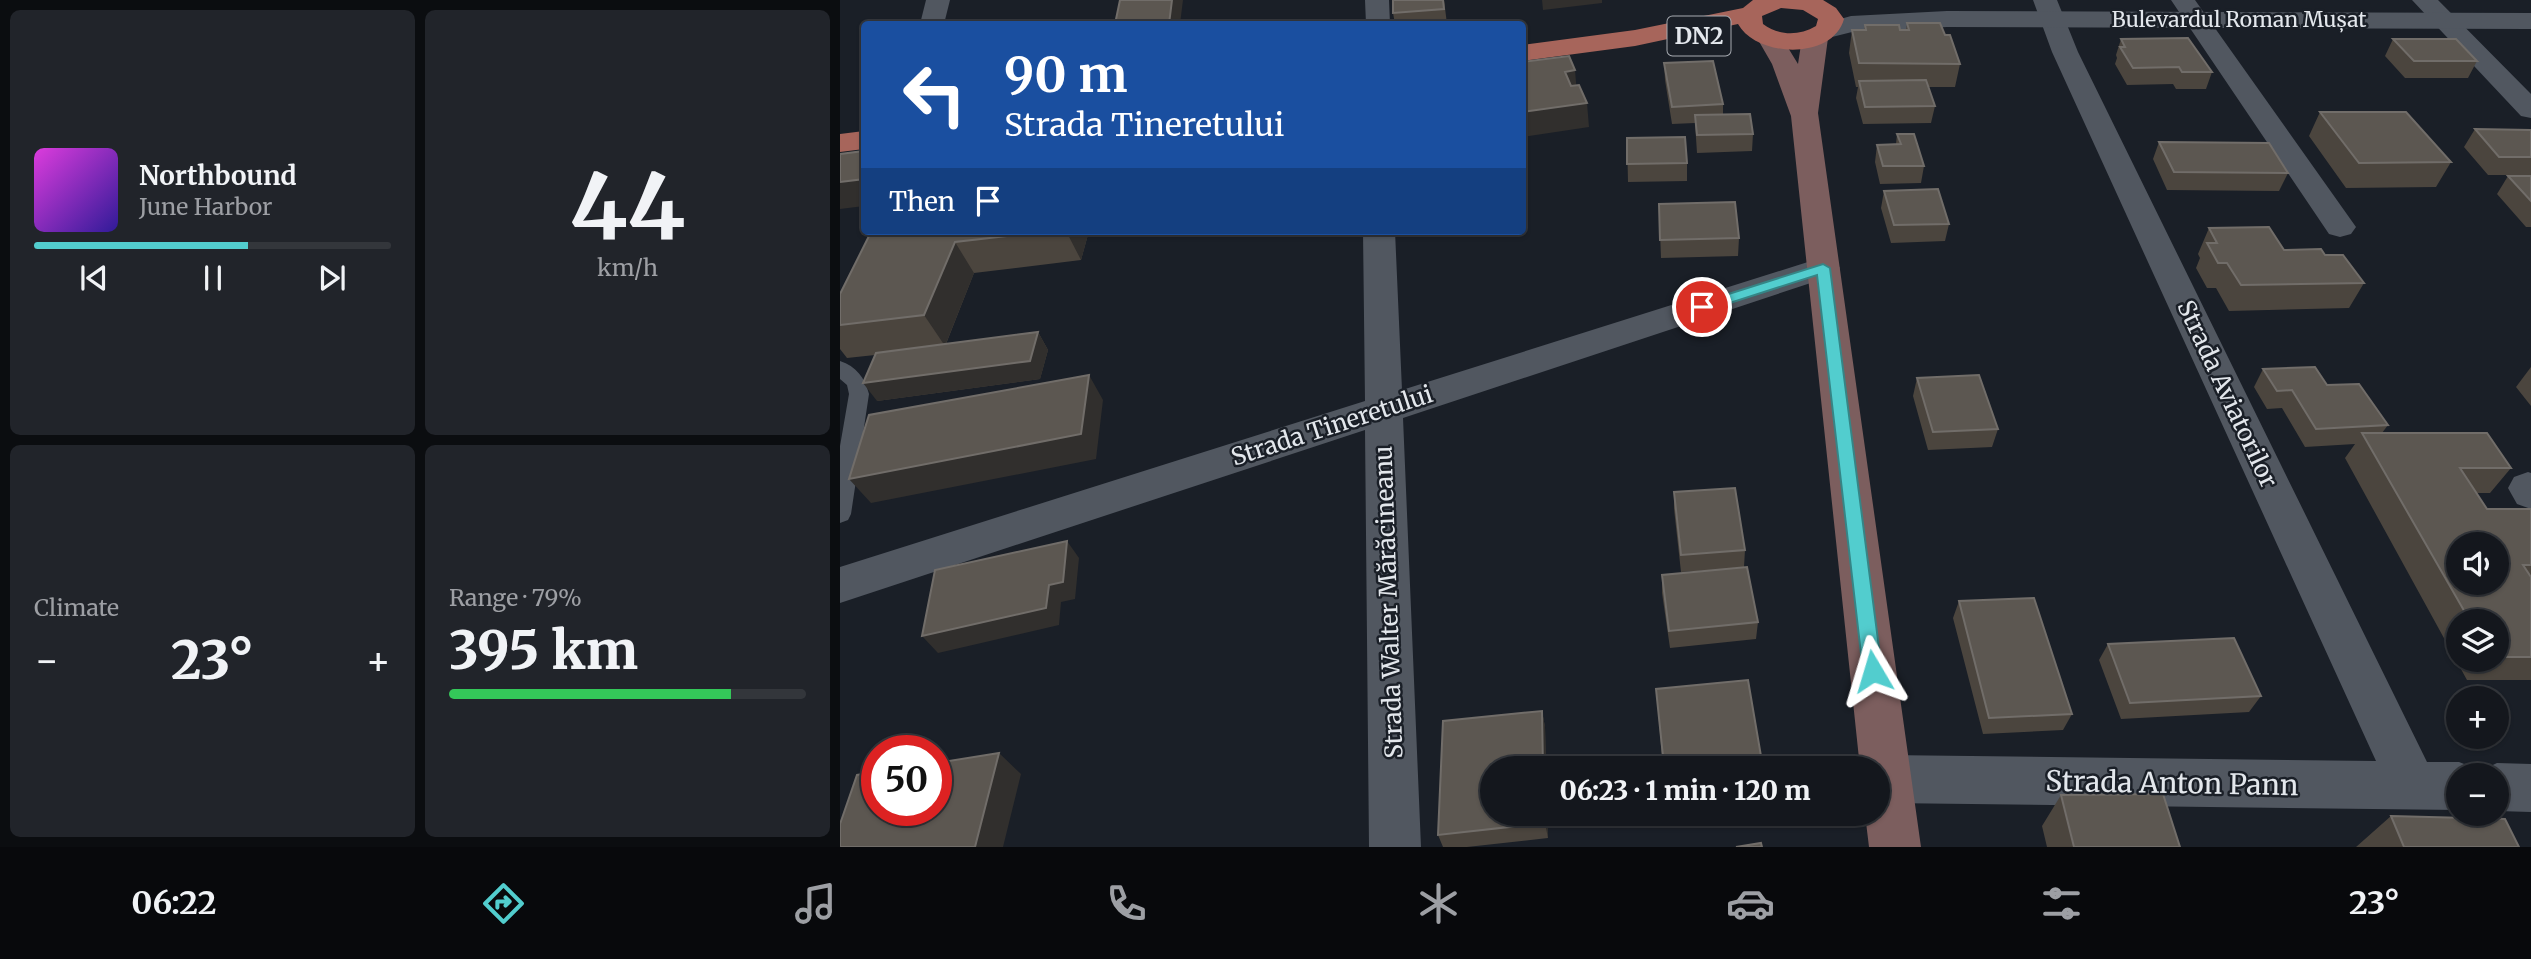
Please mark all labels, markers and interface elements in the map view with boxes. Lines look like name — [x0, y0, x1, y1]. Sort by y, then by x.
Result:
street label: Bulevardul Roman Mușat — [2112, 6, 2366, 33]
road number: DN2 — [1668, 17, 1730, 56]
text: 90 m — [1004, 44, 1128, 105]
icon: left — [889, 49, 980, 140]
text: Strada Tineretului — [1004, 105, 1284, 145]
text: 44 — [570, 150, 685, 265]
text: Northbound — [139, 159, 297, 192]
icon: arrive — [969, 182, 1007, 220]
text: Then — [889, 185, 955, 218]
text: June Harbor — [139, 192, 272, 221]
text: km/h — [597, 253, 658, 282]
icon: previous — [75, 259, 113, 297]
icon: pause — [194, 259, 232, 297]
icon: next — [313, 259, 351, 297]
pin — [1672, 277, 1732, 337]
icon: arrive — [1683, 288, 1721, 326]
street label: Strada Aviatorilor — [2170, 295, 2285, 493]
street label: Strada Tineretului — [1227, 378, 1437, 473]
street label: Strada Walter Mărăcineanu — [1368, 445, 1409, 759]
map controls — [2446, 532, 2509, 826]
button: sound — [2446, 532, 2509, 595]
text: Range · 79% — [449, 583, 582, 612]
text: Climate — [34, 593, 119, 622]
button: layers — [2446, 609, 2509, 672]
text: 395 km — [449, 618, 638, 683]
text: 23° — [171, 628, 254, 693]
position arrow — [1836, 634, 1910, 708]
text: − — [34, 637, 59, 684]
text: + — [366, 637, 391, 684]
button: + — [2446, 686, 2509, 749]
speed limit sign: 50 — [861, 735, 952, 826]
street label: Strada Anton Pann — [2045, 763, 2299, 803]
button: − — [2446, 763, 2509, 826]
text: 06:23 · 1 min · 120 m — [1559, 774, 1811, 807]
icon: directions — [479, 879, 528, 928]
icon: music — [791, 879, 840, 928]
icon: phone — [1102, 879, 1151, 928]
icon: climate — [1414, 879, 1463, 928]
icon: car — [1726, 879, 1775, 928]
icon: filters — [2037, 879, 2086, 928]
text: 06:22 — [131, 883, 217, 923]
text: 23° — [2349, 883, 2400, 923]

